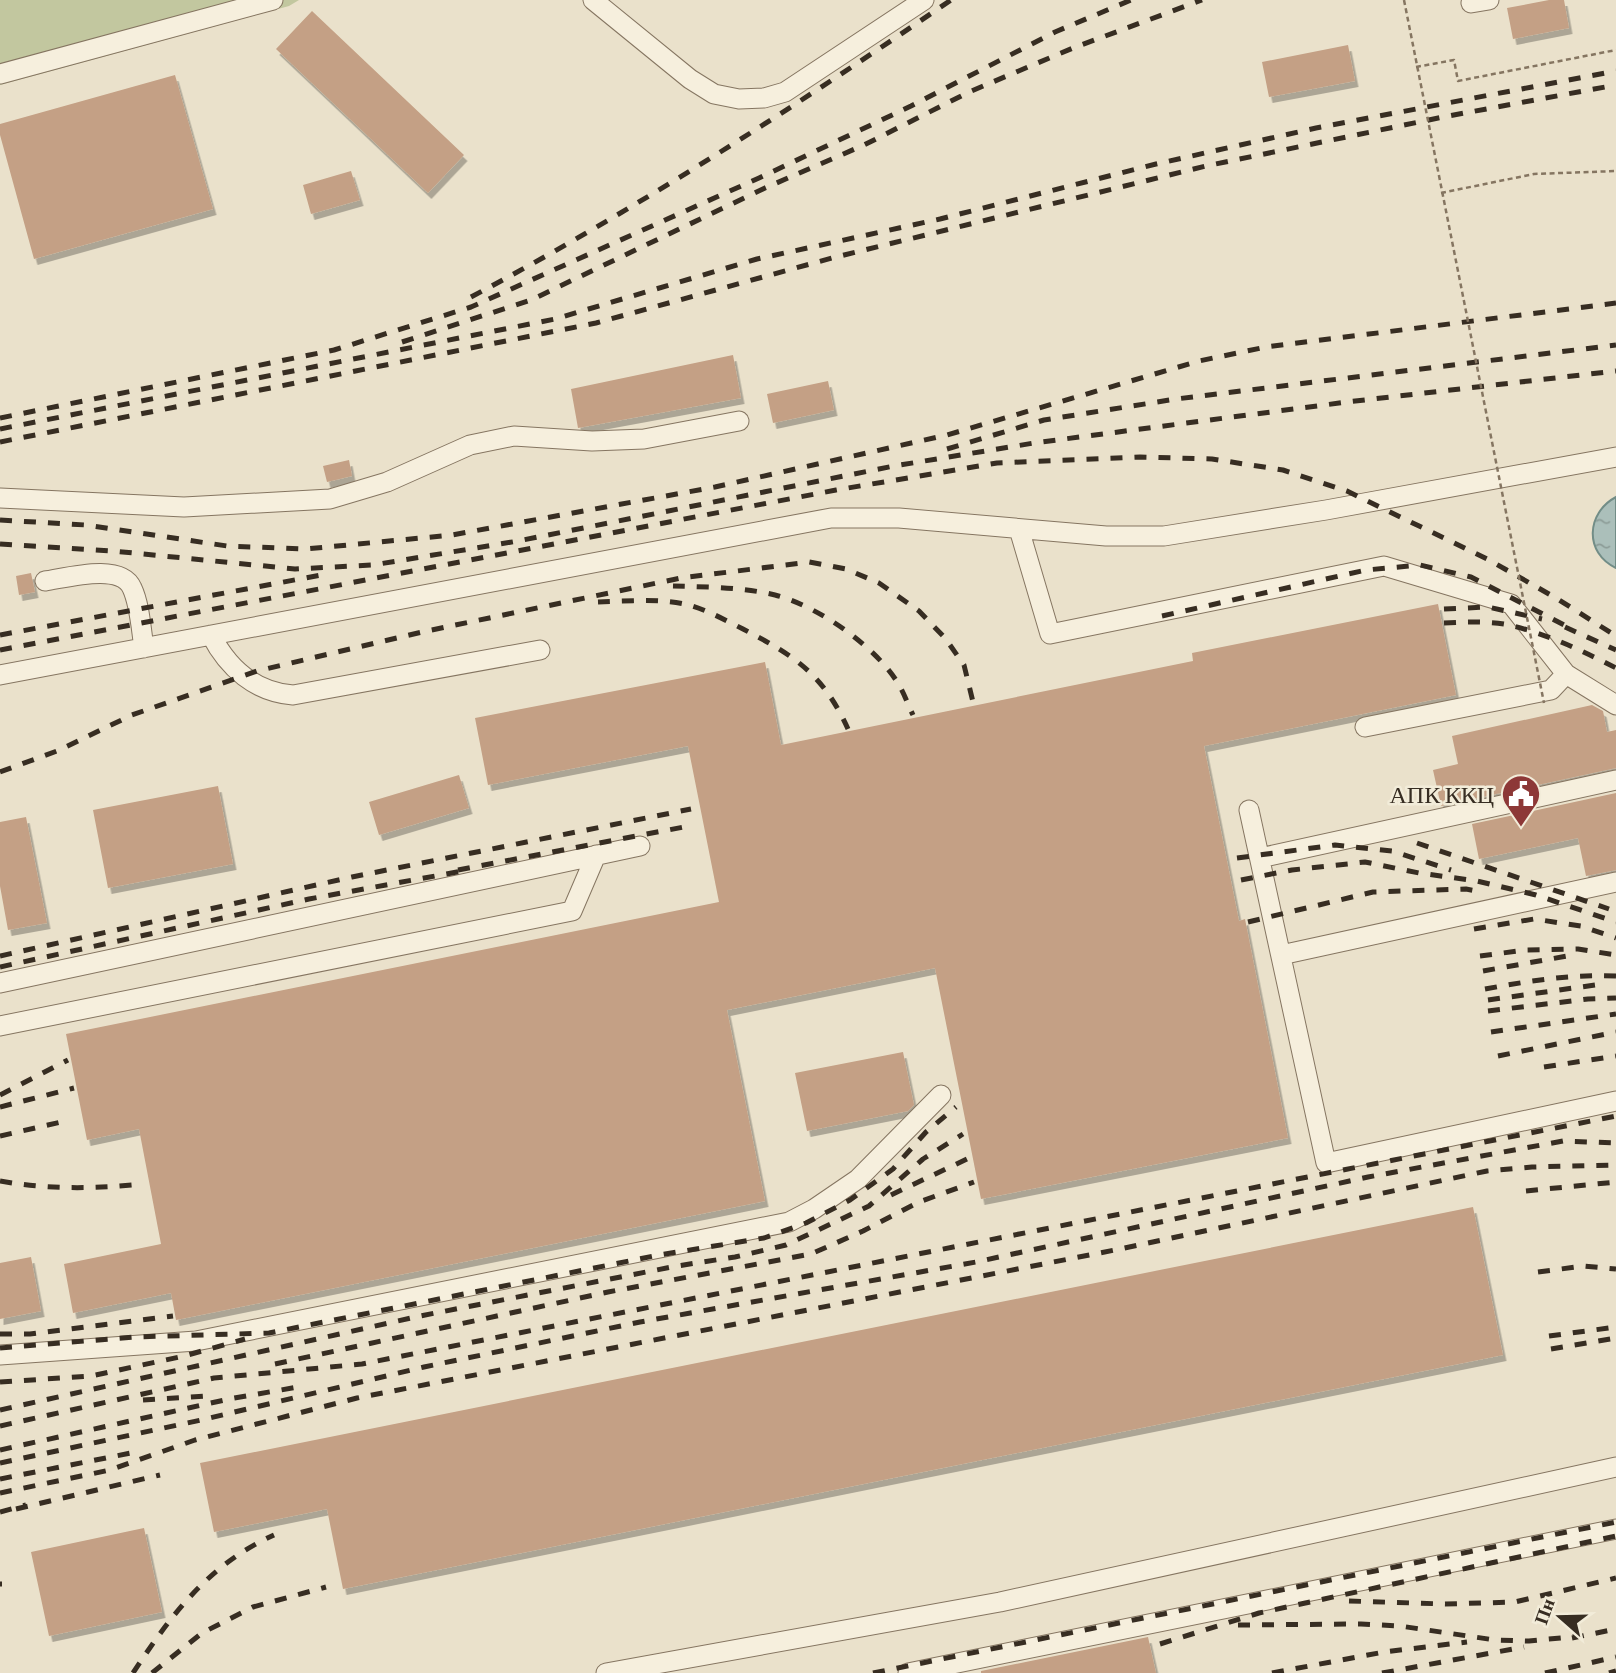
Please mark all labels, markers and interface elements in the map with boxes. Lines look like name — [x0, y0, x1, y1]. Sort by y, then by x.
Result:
public building icon: АПК ККЦ — [1500, 773, 1542, 828]
place label: АПК ККЦ — [1389, 781, 1494, 808]
north arrow — [1525, 1582, 1595, 1652]
text: Пн — [1530, 1596, 1559, 1627]

